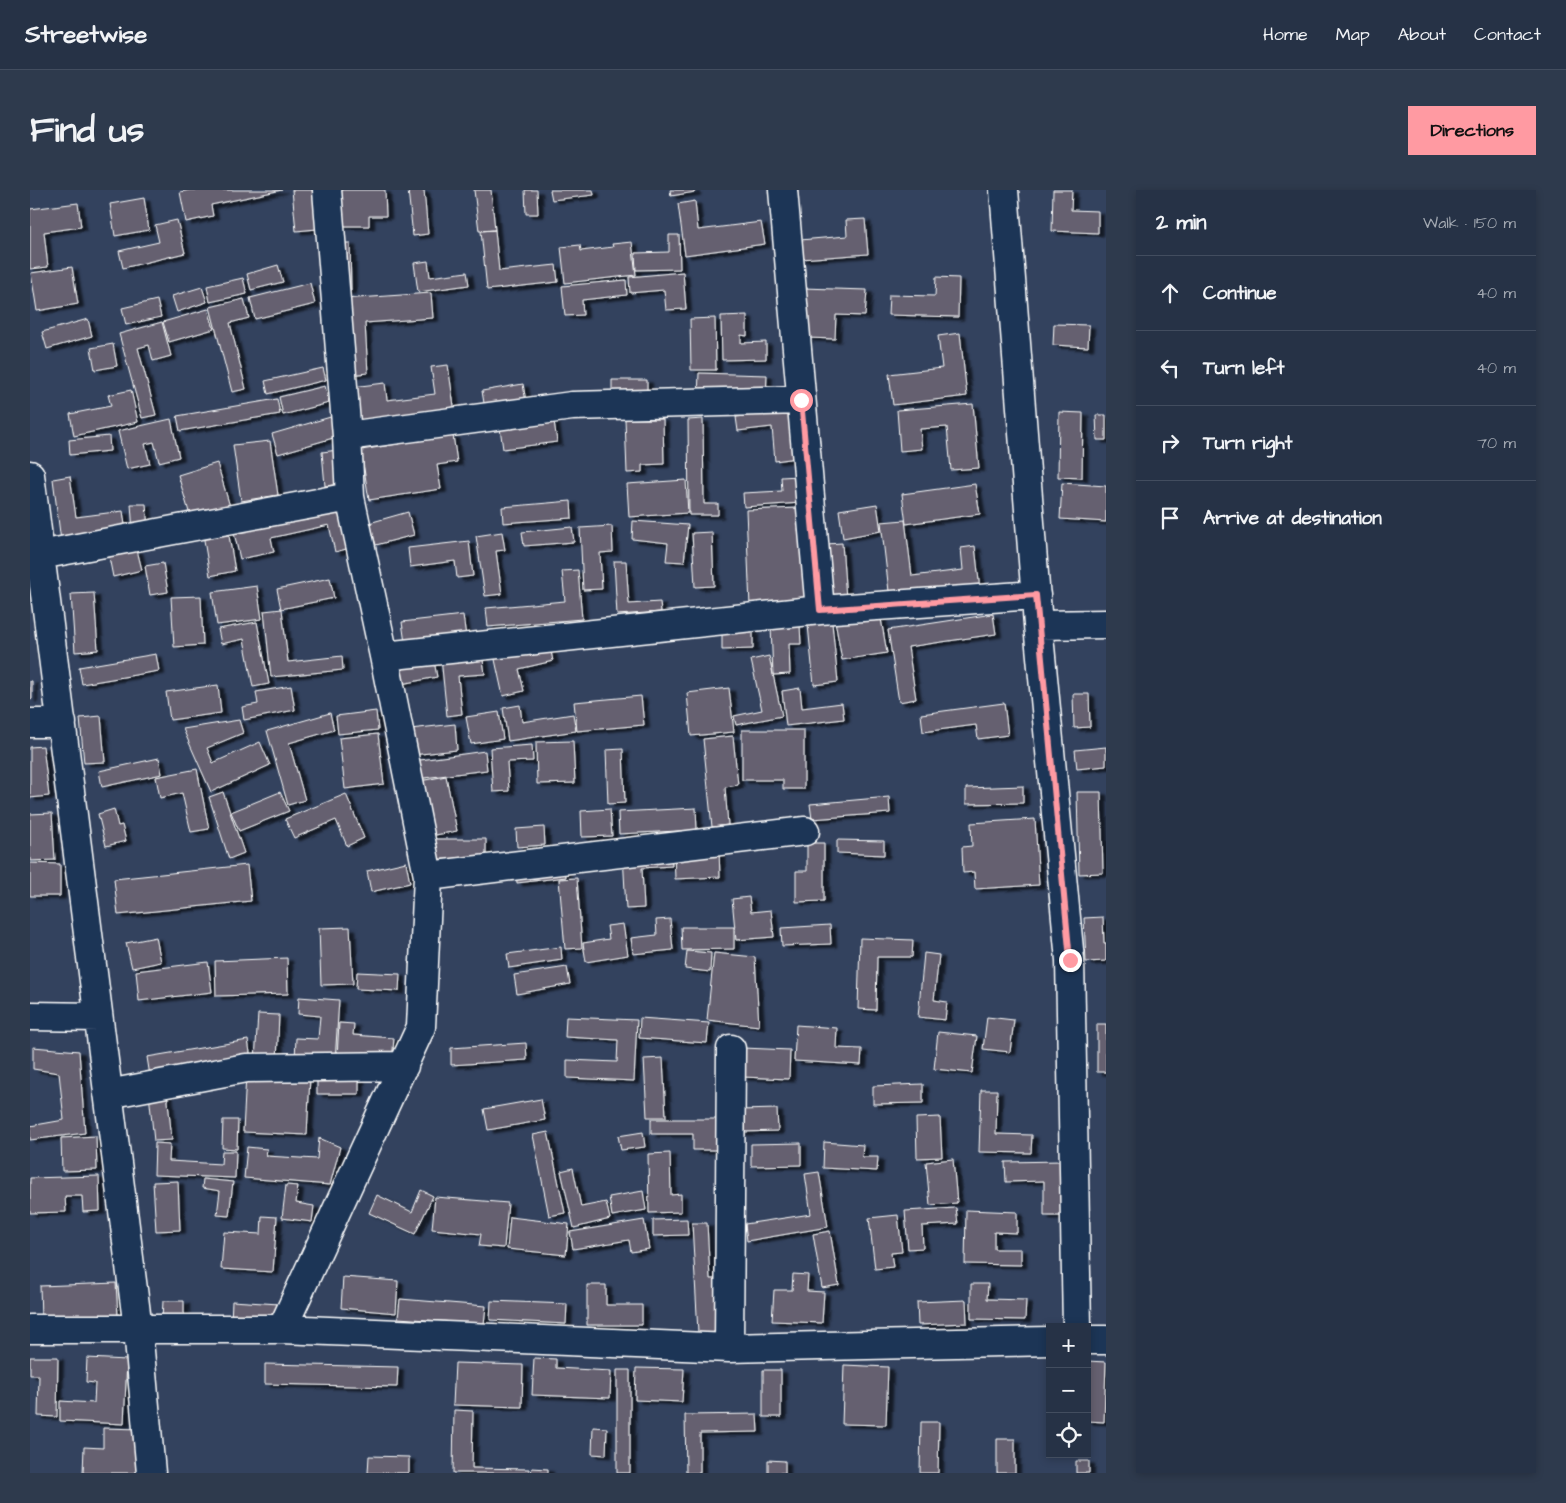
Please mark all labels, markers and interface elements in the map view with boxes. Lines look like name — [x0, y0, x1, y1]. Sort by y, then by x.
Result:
text: Streetwise — [25, 18, 147, 52]
text: Home — [1263, 22, 1308, 47]
text: Map — [1336, 22, 1370, 47]
text: About — [1398, 22, 1446, 47]
text: Contact — [1474, 22, 1541, 47]
text: Find us — [30, 106, 144, 155]
button: Directions — [1408, 106, 1536, 155]
text: 2 min — [1156, 208, 1206, 237]
text: Walk · 150 m — [1423, 212, 1516, 234]
icon: ahead — [1156, 279, 1184, 307]
text: Continue — [1203, 280, 1277, 307]
text: 40 m — [1476, 282, 1516, 304]
icon: left — [1156, 354, 1184, 382]
text: Turn left — [1203, 355, 1284, 382]
text: 40 m — [1476, 357, 1516, 379]
route start — [790, 389, 813, 412]
icon: right — [1156, 429, 1184, 457]
text: Turn right — [1203, 430, 1292, 457]
text: 70 m — [1477, 432, 1516, 454]
icon: arrive — [1156, 504, 1184, 532]
text: Arrive at destination — [1203, 505, 1382, 532]
route end — [1059, 949, 1082, 972]
map controls — [1046, 1323, 1091, 1458]
button: + — [1046, 1323, 1091, 1368]
button: − — [1046, 1368, 1091, 1413]
button: locate — [1046, 1413, 1091, 1458]

